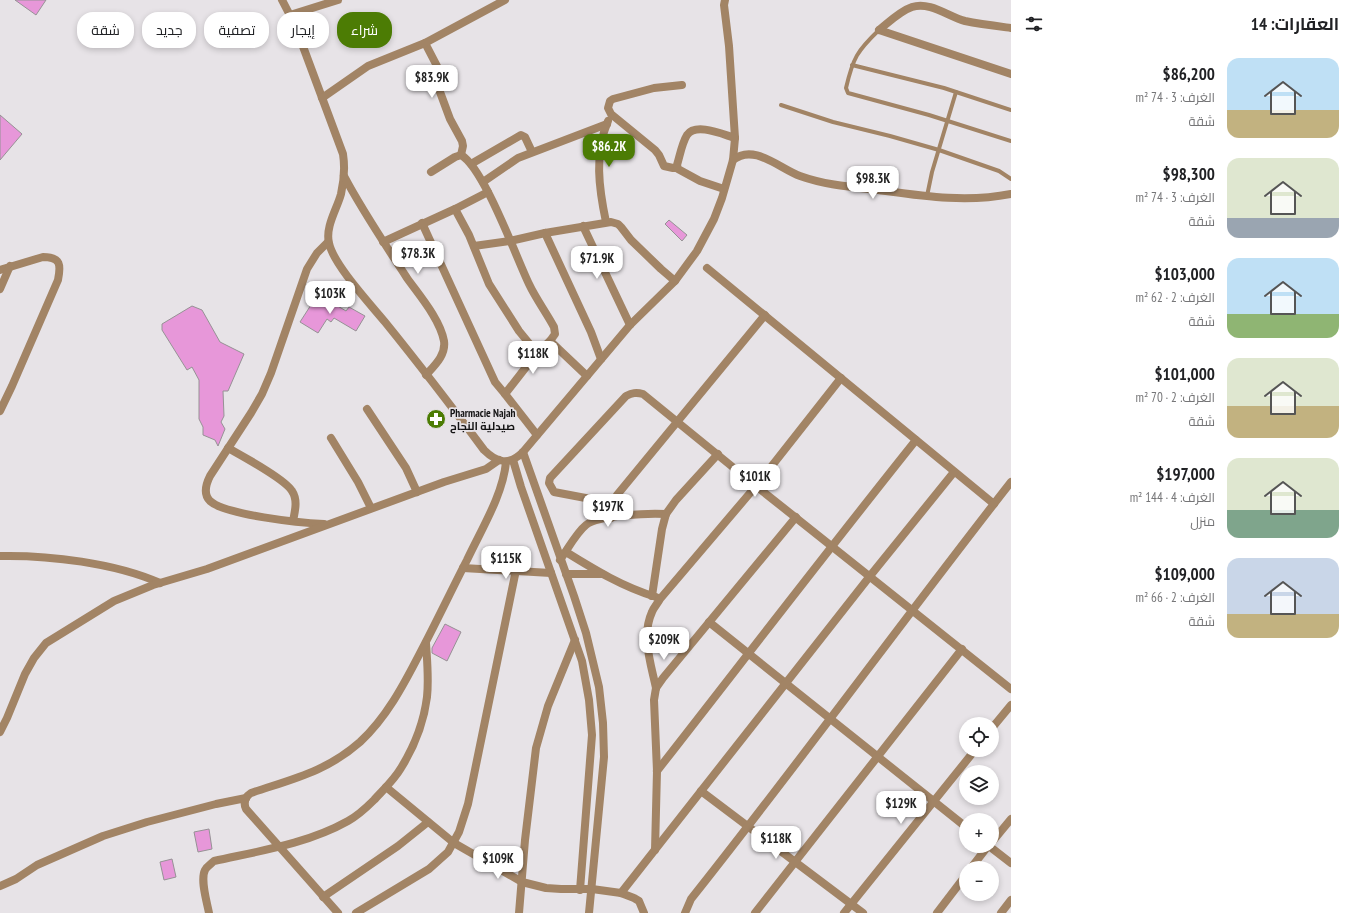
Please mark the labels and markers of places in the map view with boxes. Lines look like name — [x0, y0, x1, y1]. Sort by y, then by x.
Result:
pin: $83.9K — [399, 65, 465, 99]
pin: $86.2K — [576, 134, 642, 168]
pin: $98.3K — [840, 166, 906, 200]
pin: $78.3K — [385, 241, 451, 275]
pin: $71.9K — [564, 246, 630, 280]
pin: $103K — [302, 281, 358, 315]
pin: $118K — [505, 341, 561, 375]
place label: Pharmacie Najah صيدلية النجاح — [450, 406, 516, 434]
pharmacy icon: Pharmacie Najah صيدلية النجاح — [425, 408, 447, 430]
pin: $101K — [727, 464, 783, 498]
pin: $197K — [580, 494, 636, 528]
pin: $115K — [478, 546, 534, 580]
pin: $209K — [636, 627, 692, 661]
pin: $129K — [873, 791, 929, 825]
pin: $118K — [748, 826, 804, 860]
pin: $109K — [470, 846, 526, 880]

